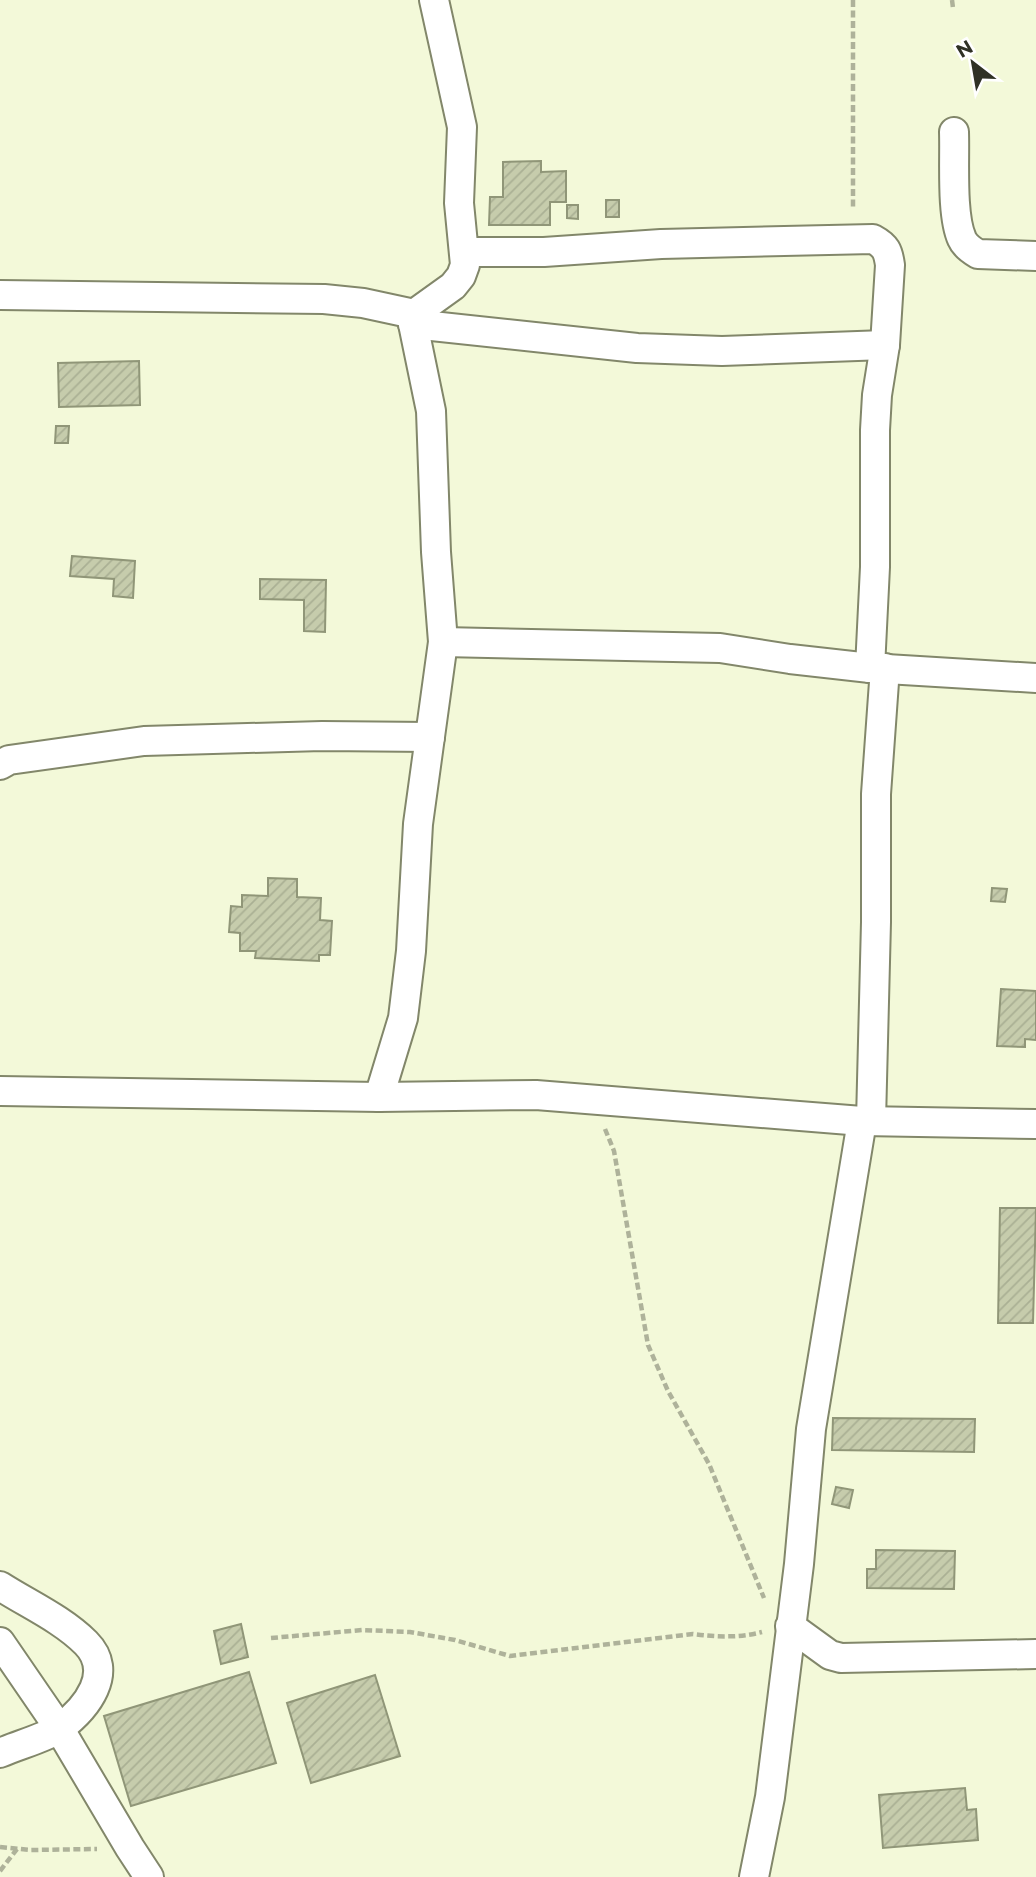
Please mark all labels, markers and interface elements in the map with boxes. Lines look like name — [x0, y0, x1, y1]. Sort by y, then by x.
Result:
north arrow — [938, 28, 1008, 98]
text: N — [952, 35, 977, 63]

